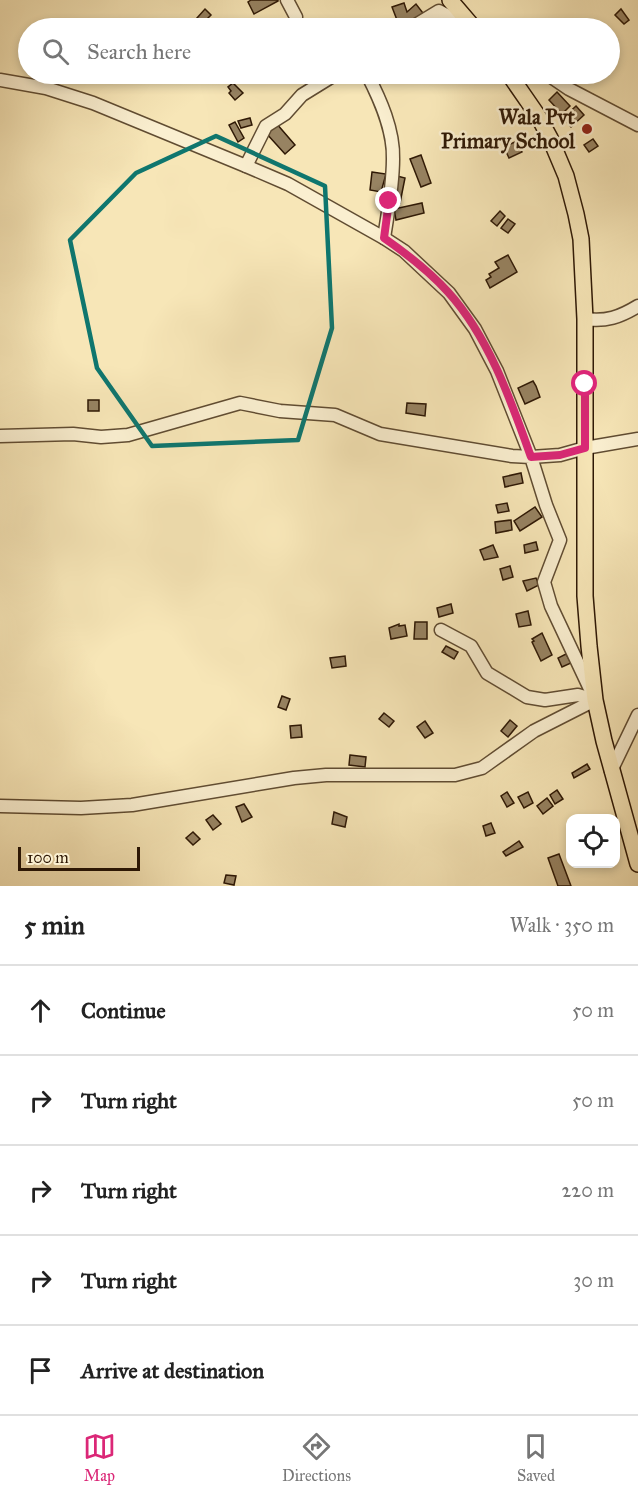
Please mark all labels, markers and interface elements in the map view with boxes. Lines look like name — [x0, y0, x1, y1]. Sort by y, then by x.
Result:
search box — [18, 18, 620, 84]
icon: search — [39, 35, 72, 68]
text: Search here — [87, 38, 191, 65]
place label: Wala Pvt Primary School — [441, 104, 576, 154]
marker: Wala Pvt Primary School — [580, 122, 594, 136]
route end — [375, 187, 401, 213]
route start — [571, 370, 597, 396]
map controls — [566, 814, 620, 868]
button: locate — [566, 814, 620, 868]
scale bar — [18, 844, 140, 872]
text: 100 m — [27, 848, 69, 867]
text: 5 min — [24, 909, 85, 941]
text: Walk · 350 m — [510, 913, 614, 937]
icon: ahead — [24, 994, 57, 1027]
text: Continue — [81, 997, 166, 1024]
text: 50 m — [572, 998, 614, 1022]
icon: right — [24, 1084, 57, 1117]
text: Turn right — [81, 1087, 177, 1114]
text: 50 m — [572, 1088, 614, 1112]
icon: right — [24, 1174, 57, 1207]
text: Turn right — [81, 1177, 177, 1204]
text: 220 m — [562, 1178, 614, 1202]
icon: right — [24, 1264, 57, 1297]
text: Turn right — [81, 1267, 177, 1294]
text: 30 m — [573, 1268, 614, 1292]
icon: arrive — [24, 1354, 57, 1387]
text: Arrive at destination — [81, 1357, 264, 1384]
tab: Map — [83, 1430, 116, 1485]
tab: Directions — [282, 1430, 351, 1485]
tab: Saved — [517, 1430, 555, 1485]

